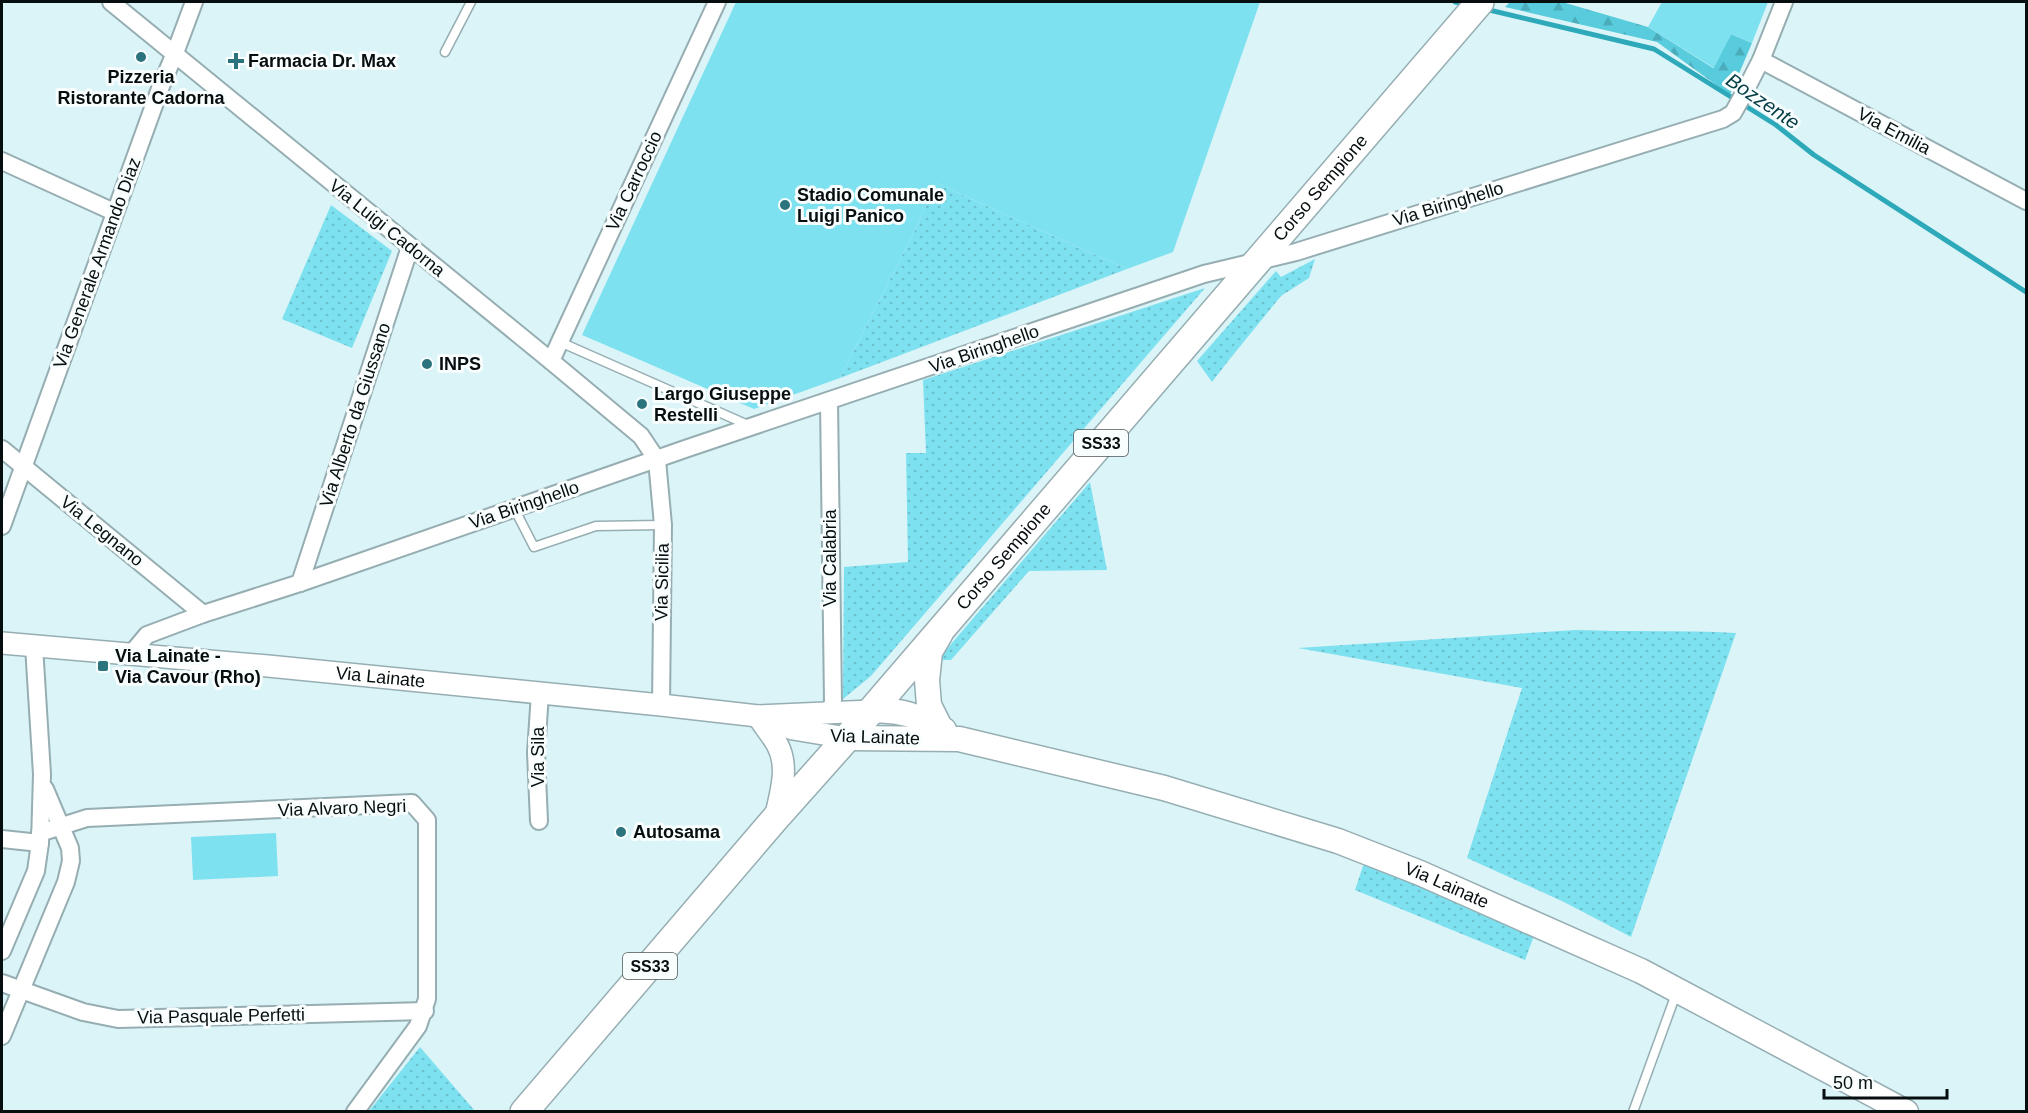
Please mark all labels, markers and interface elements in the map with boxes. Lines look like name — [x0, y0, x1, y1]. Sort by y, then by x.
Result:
marker: Pizzeria Ristorante Cadorna — [134, 50, 148, 64]
place label: Farmacia Dr. Max — [248, 51, 396, 71]
marker: Farmacia Dr. Max — [229, 54, 243, 68]
place label: Pizzeria Ristorante Cadorna — [57, 67, 226, 108]
water label: Bozzente — [1722, 69, 1804, 133]
street label: Via Emilia — [1854, 103, 1935, 159]
street label: Via Carroccio — [602, 128, 666, 234]
street label: Corso Sempione — [1269, 130, 1372, 245]
street label: Via Generale Armando Diaz — [50, 155, 144, 371]
street label: Via Luigi Cadorna — [325, 175, 450, 281]
street label: Via Biringhello — [1390, 178, 1506, 230]
place label: Stadio Comunale Luigi Panico — [797, 185, 944, 226]
marker: Stadio Comunale Luigi Panico — [778, 198, 792, 212]
street label: Via Alberto da Giussano — [316, 320, 394, 510]
street label: Via Biringhello — [926, 321, 1042, 377]
place label: INPS — [439, 354, 481, 374]
marker: INPS — [420, 357, 434, 371]
place label: Largo Giuseppe Restelli — [654, 384, 791, 425]
marker: Largo Giuseppe Restelli — [635, 397, 649, 411]
road number: SS33 — [1074, 430, 1128, 456]
street label: Via Biringhello — [466, 477, 582, 533]
street label: Via Legnano — [57, 492, 147, 570]
street label: Corso Sempione — [952, 499, 1055, 614]
street label: Via Calabria — [820, 508, 840, 607]
street label: Via Sicilia — [651, 542, 673, 621]
place label: Via Lainate - Via Cavour (Rho) — [115, 646, 261, 687]
marker: Via Lainate - Via Cavour (Rho) — [96, 659, 110, 673]
street label: Via Lainate — [335, 663, 426, 692]
street label: Via Lainate — [830, 725, 920, 749]
street label: Via Sila — [528, 726, 548, 787]
street label: Via Alvaro Negri — [277, 796, 407, 820]
place label: Autosama — [633, 822, 721, 842]
marker: Autosama — [614, 825, 628, 839]
street label: Via Lainate — [1402, 858, 1492, 912]
road number: SS33 — [623, 953, 677, 979]
street label: Via Pasquale Perfetti — [137, 1005, 305, 1027]
scale bar — [1824, 1062, 1947, 1100]
text: 50 m — [1833, 1073, 1873, 1093]

